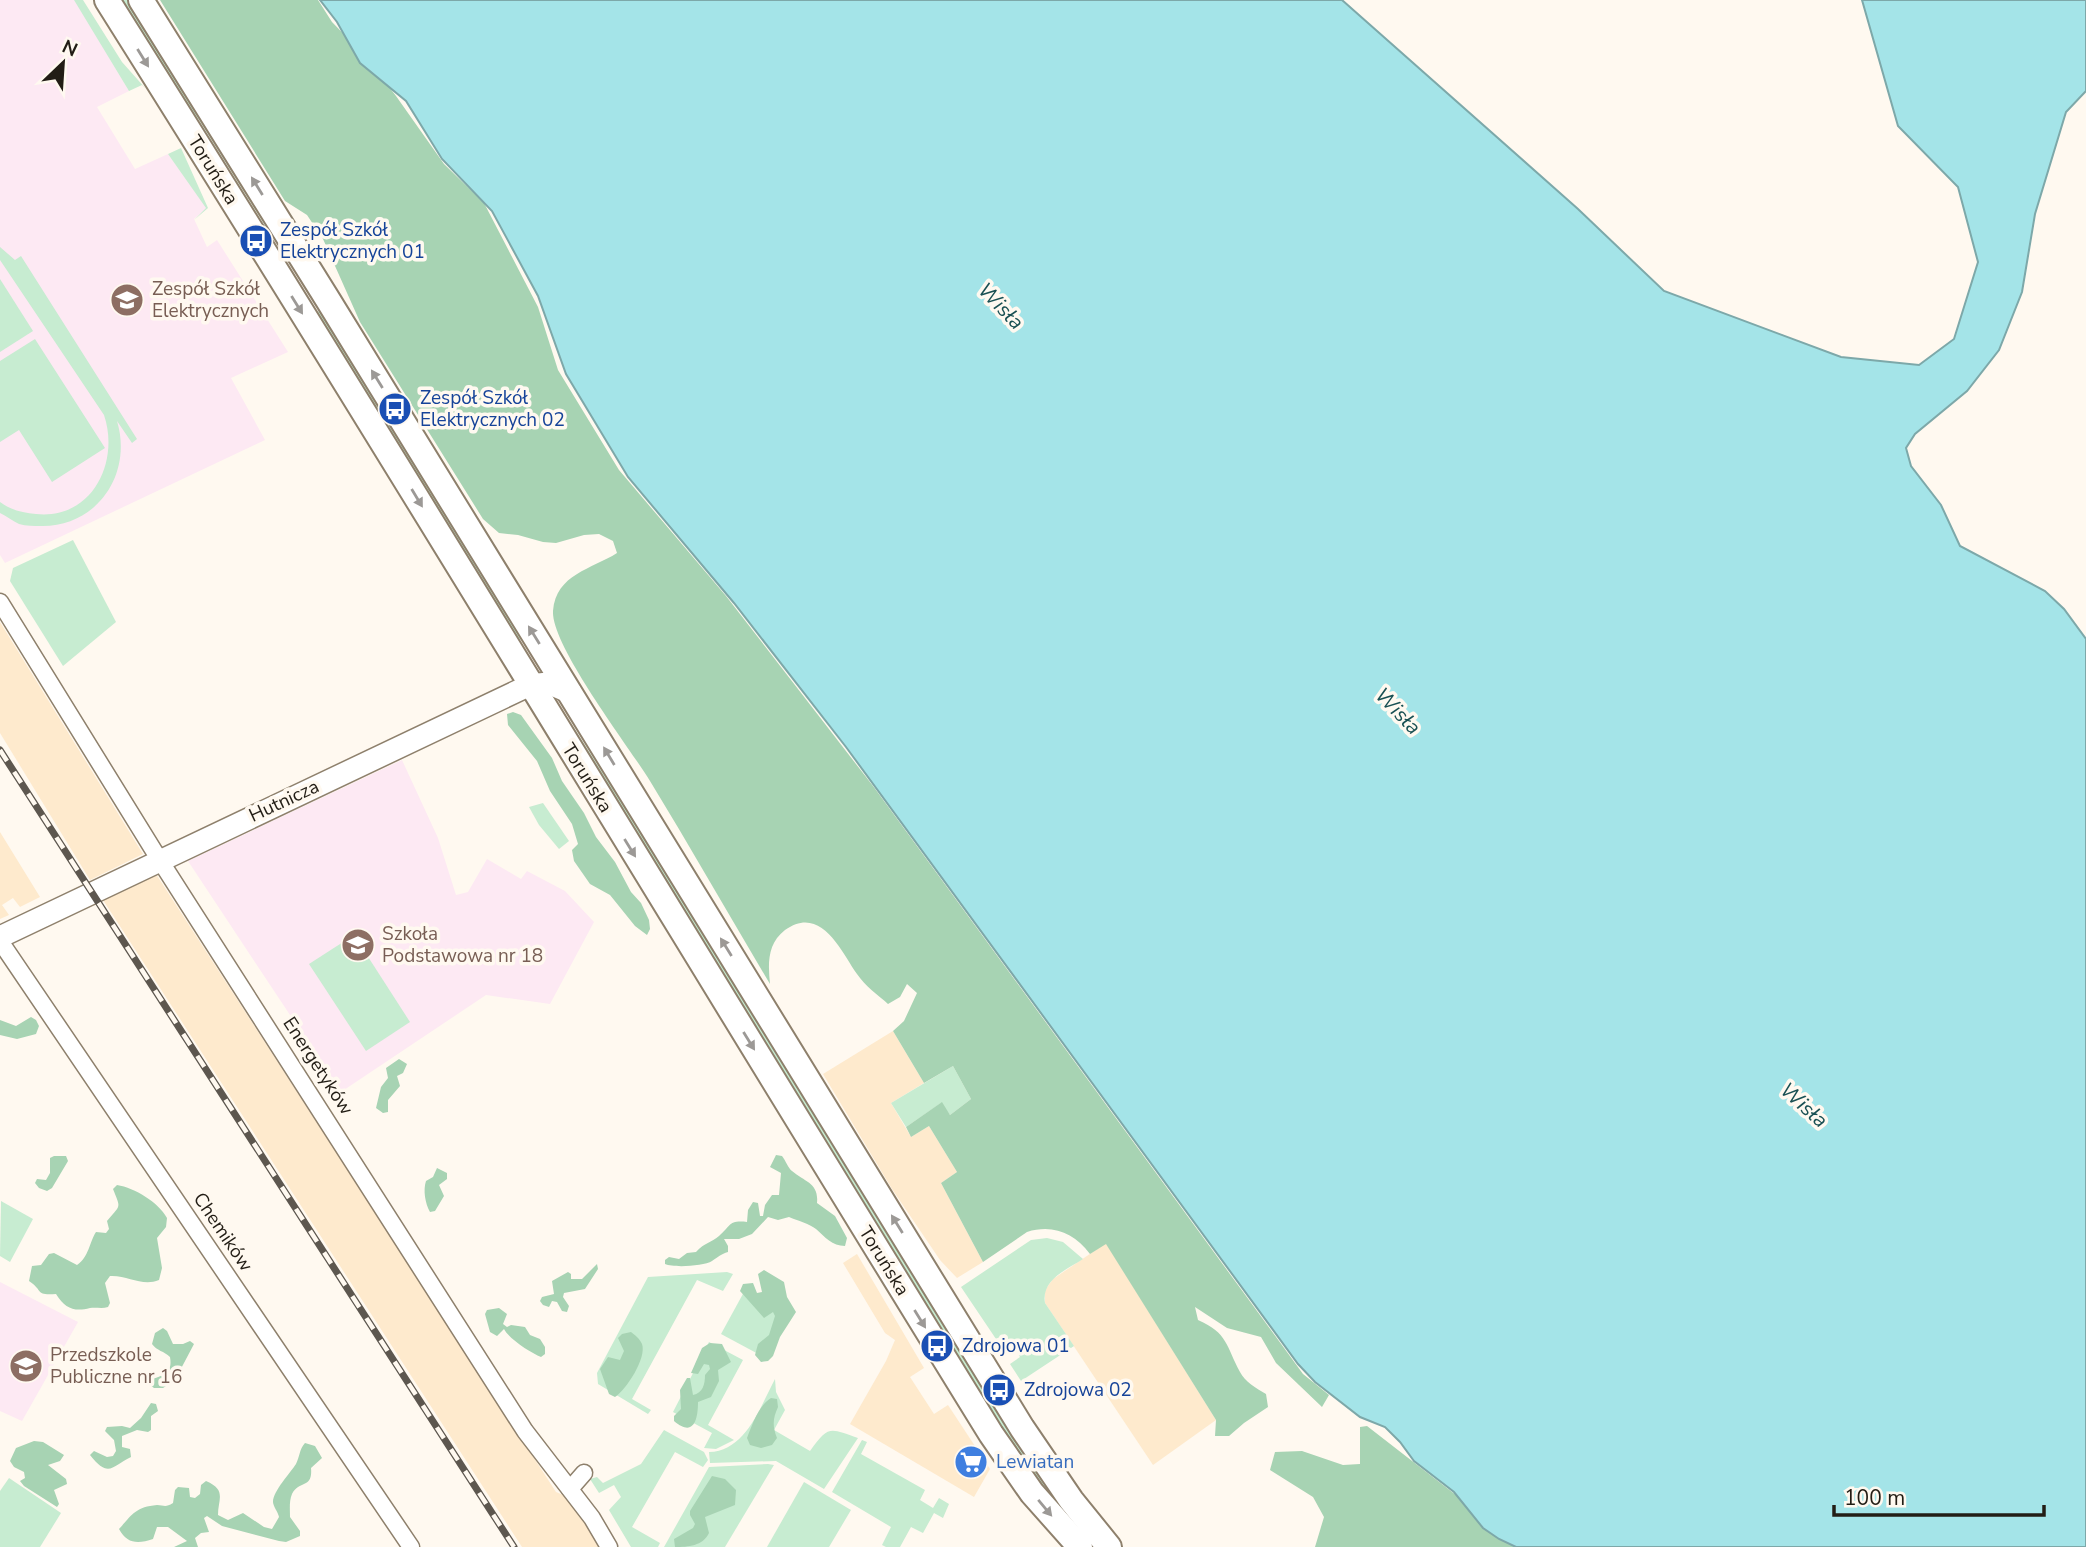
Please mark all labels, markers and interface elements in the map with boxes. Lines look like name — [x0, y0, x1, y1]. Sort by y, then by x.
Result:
north arrow — [28, 28, 98, 98]
text: N — [58, 34, 82, 63]
one-way arrow — [137, 48, 150, 68]
street label: Toruńska — [181, 130, 245, 210]
one-way arrow — [250, 176, 263, 195]
place label: Zespół Szkół Elektrycznych 01 — [280, 217, 425, 265]
bus stop icon: Zespół Szkół Elektrycznych 01 — [237, 222, 275, 260]
place label: Zespół Szkół Elektrycznych — [152, 276, 269, 324]
water label: Wisła — [972, 276, 1030, 336]
school or university icon: Zespół Szkół Elektrycznych — [108, 281, 146, 319]
one-way arrow — [291, 296, 304, 315]
one-way arrow — [370, 369, 383, 388]
place label: Zespół Szkół Elektrycznych 02 — [420, 385, 565, 433]
bus stop icon: Zespół Szkół Elektrycznych 02 — [376, 390, 414, 428]
one-way arrow — [411, 489, 424, 508]
one-way arrow — [528, 626, 541, 645]
water label: Wisła — [1369, 681, 1427, 741]
street label: Toruńska — [555, 738, 619, 818]
one-way arrow — [603, 747, 615, 766]
street label: Hutnicza — [245, 773, 323, 829]
one-way arrow — [623, 838, 636, 857]
place label: Szkoła Podstawowa nr 18 — [382, 921, 543, 969]
school or university icon: Szkoła Podstawowa nr 18 — [339, 926, 377, 964]
one-way arrow — [720, 938, 733, 957]
street label: Energetyków — [277, 1012, 359, 1120]
one-way arrow — [743, 1032, 756, 1051]
water label: Wisła — [1774, 1076, 1834, 1134]
street label: Chemików — [187, 1187, 259, 1277]
one-way arrow — [891, 1215, 903, 1234]
street label: Toruńska — [852, 1221, 916, 1301]
one-way arrow — [913, 1309, 926, 1328]
bus stop icon: Zdrojowa 01 — [918, 1327, 956, 1365]
place label: Zdrojowa 01 — [962, 1333, 1070, 1359]
place label: Przedszkole Publiczne nr 16 — [50, 1342, 182, 1390]
school or university icon: Przedszkole Publiczne nr 16 — [7, 1347, 45, 1385]
bus stop icon: Zdrojowa 02 — [980, 1371, 1018, 1409]
place label: Zdrojowa 02 — [1024, 1377, 1132, 1403]
supermarket icon: Lewiatan — [952, 1443, 990, 1481]
place label: Lewiatan — [996, 1449, 1074, 1475]
scale bar — [1834, 1474, 2044, 1518]
text: 100 m — [1844, 1484, 1905, 1512]
one-way arrow — [1037, 1500, 1052, 1517]

